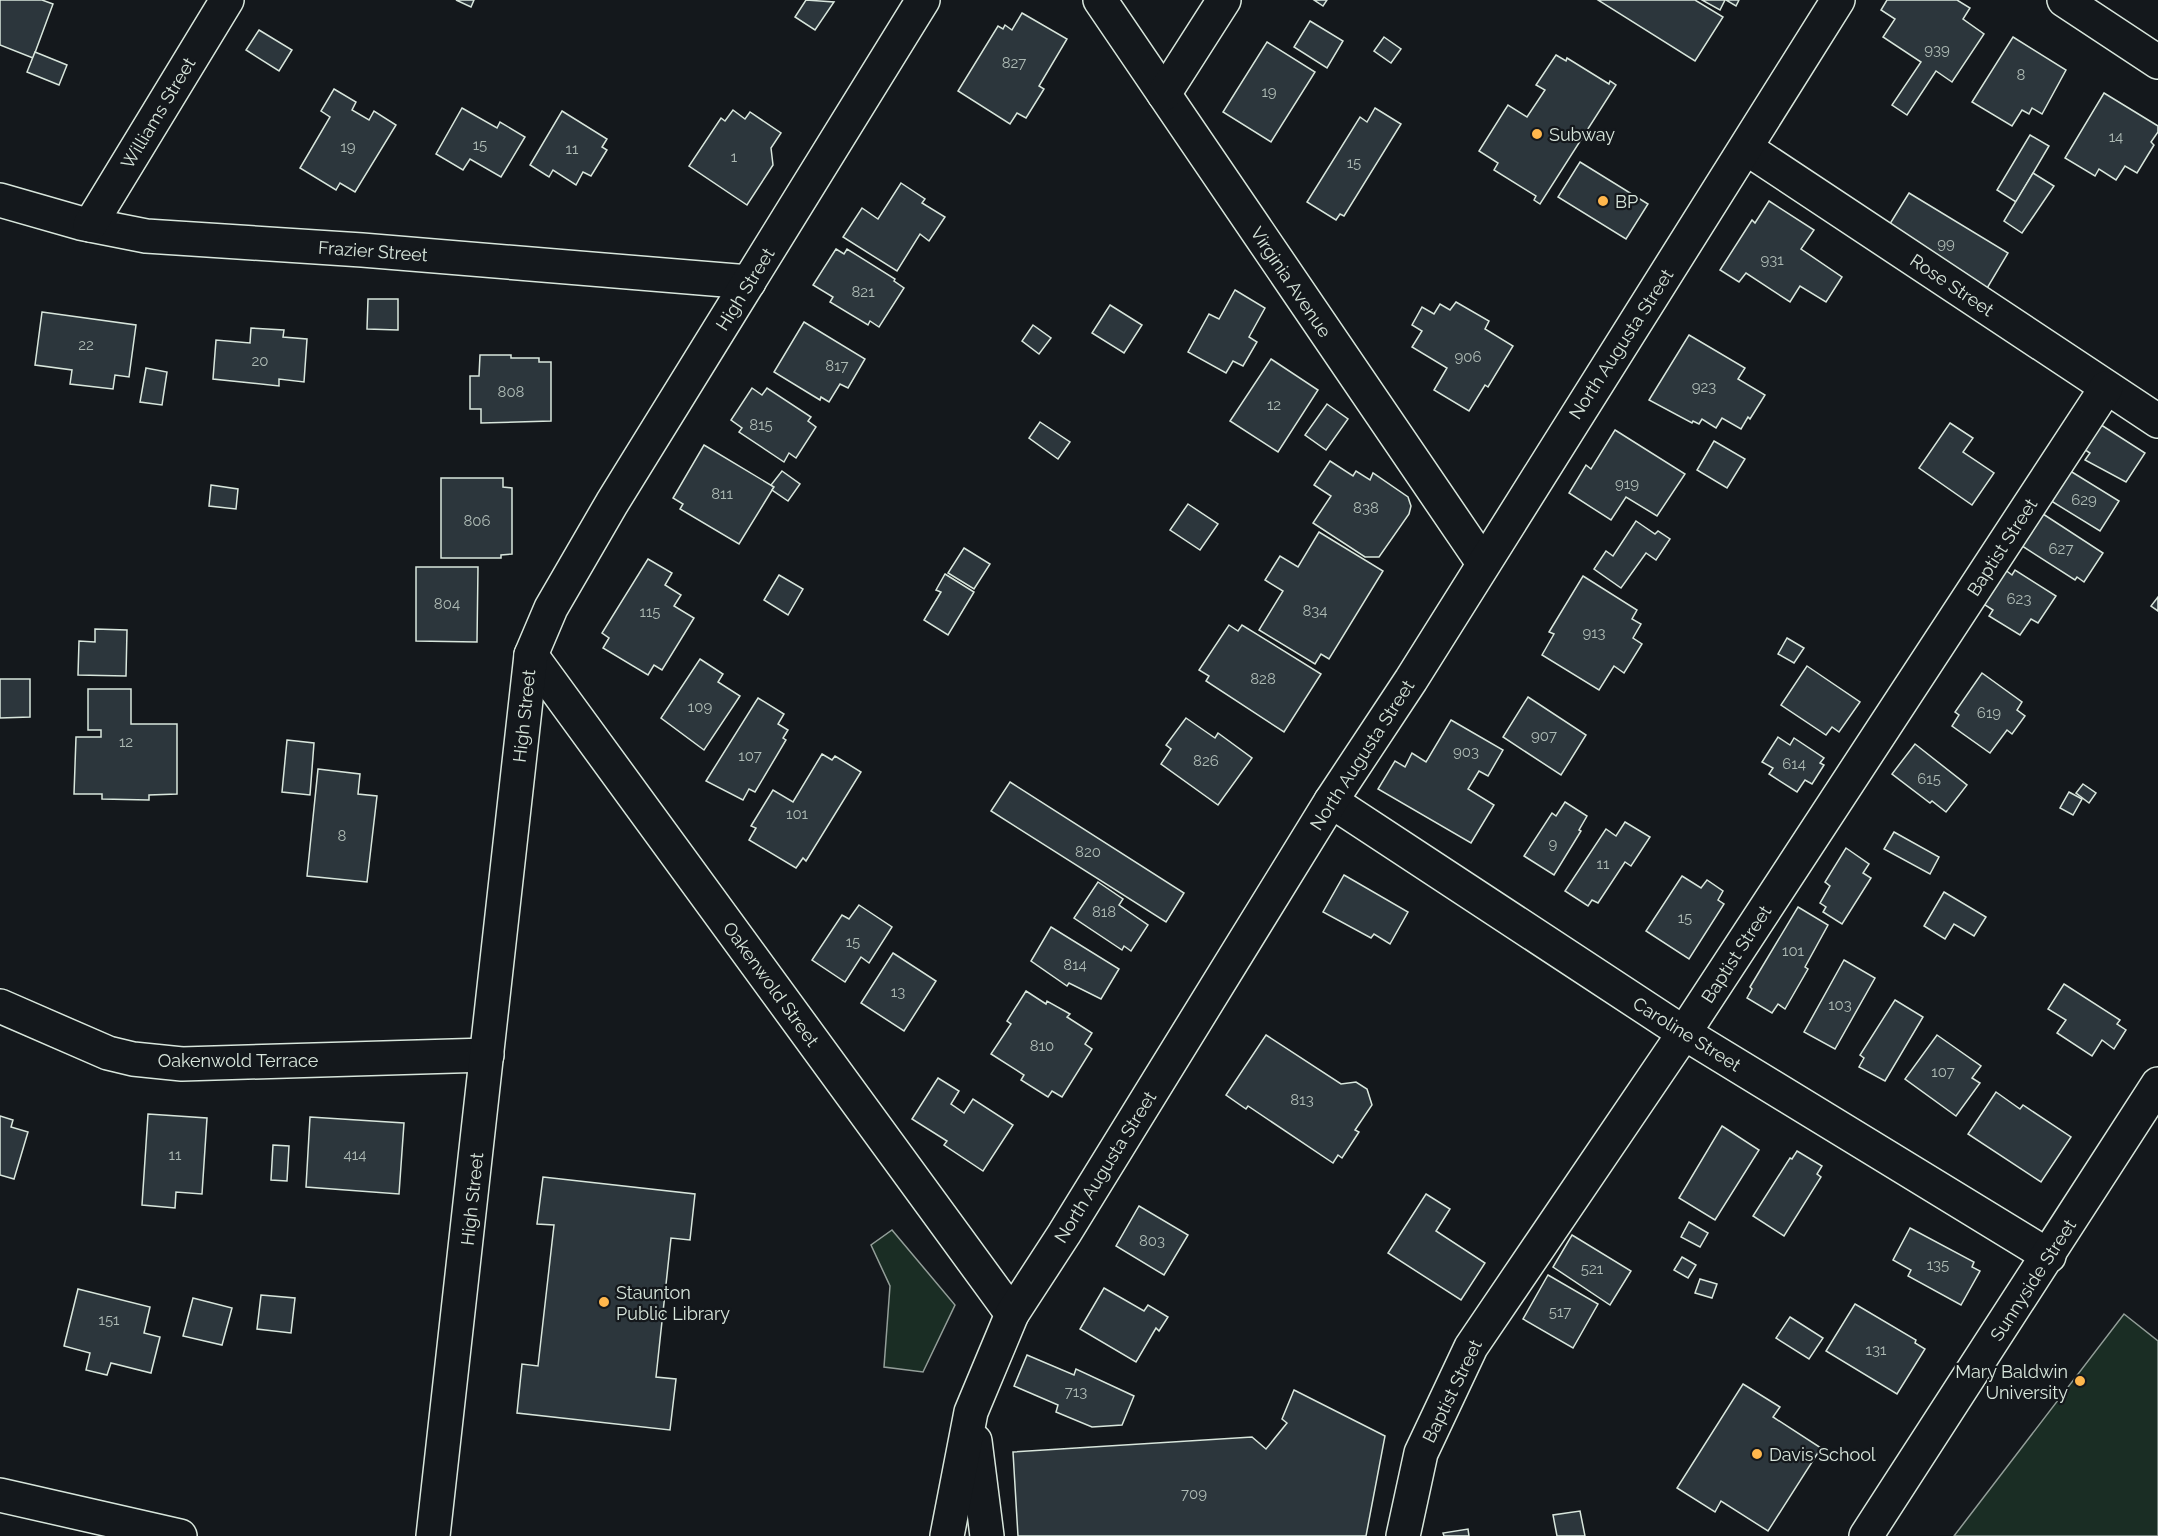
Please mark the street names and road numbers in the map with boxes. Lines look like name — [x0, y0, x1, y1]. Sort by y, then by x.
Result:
street label: Williams Street — [117, 54, 199, 172]
street label: Virginia Avenue — [1246, 223, 1336, 342]
street label: Frazier Street — [318, 237, 428, 265]
street label: High Street — [711, 244, 779, 334]
street label: Rose Street — [1906, 249, 1998, 321]
street label: North Augusta Street — [1565, 265, 1677, 423]
street label: Baptist Street — [1963, 494, 2041, 600]
street label: High Street — [509, 668, 539, 764]
street label: North Augusta Street — [1306, 676, 1418, 834]
street label: Baptist Street — [1697, 901, 1775, 1007]
street label: Oakenwold Street — [719, 918, 823, 1050]
street label: Caroline Street — [1629, 992, 1745, 1076]
street label: Oakenwold Terrace — [158, 1050, 319, 1071]
street label: North Augusta Street — [1050, 1087, 1160, 1247]
street label: High Street — [457, 1151, 487, 1247]
street label: Sunnyside Street — [1986, 1215, 2080, 1345]
street label: Baptist Street — [1418, 1336, 1486, 1446]

